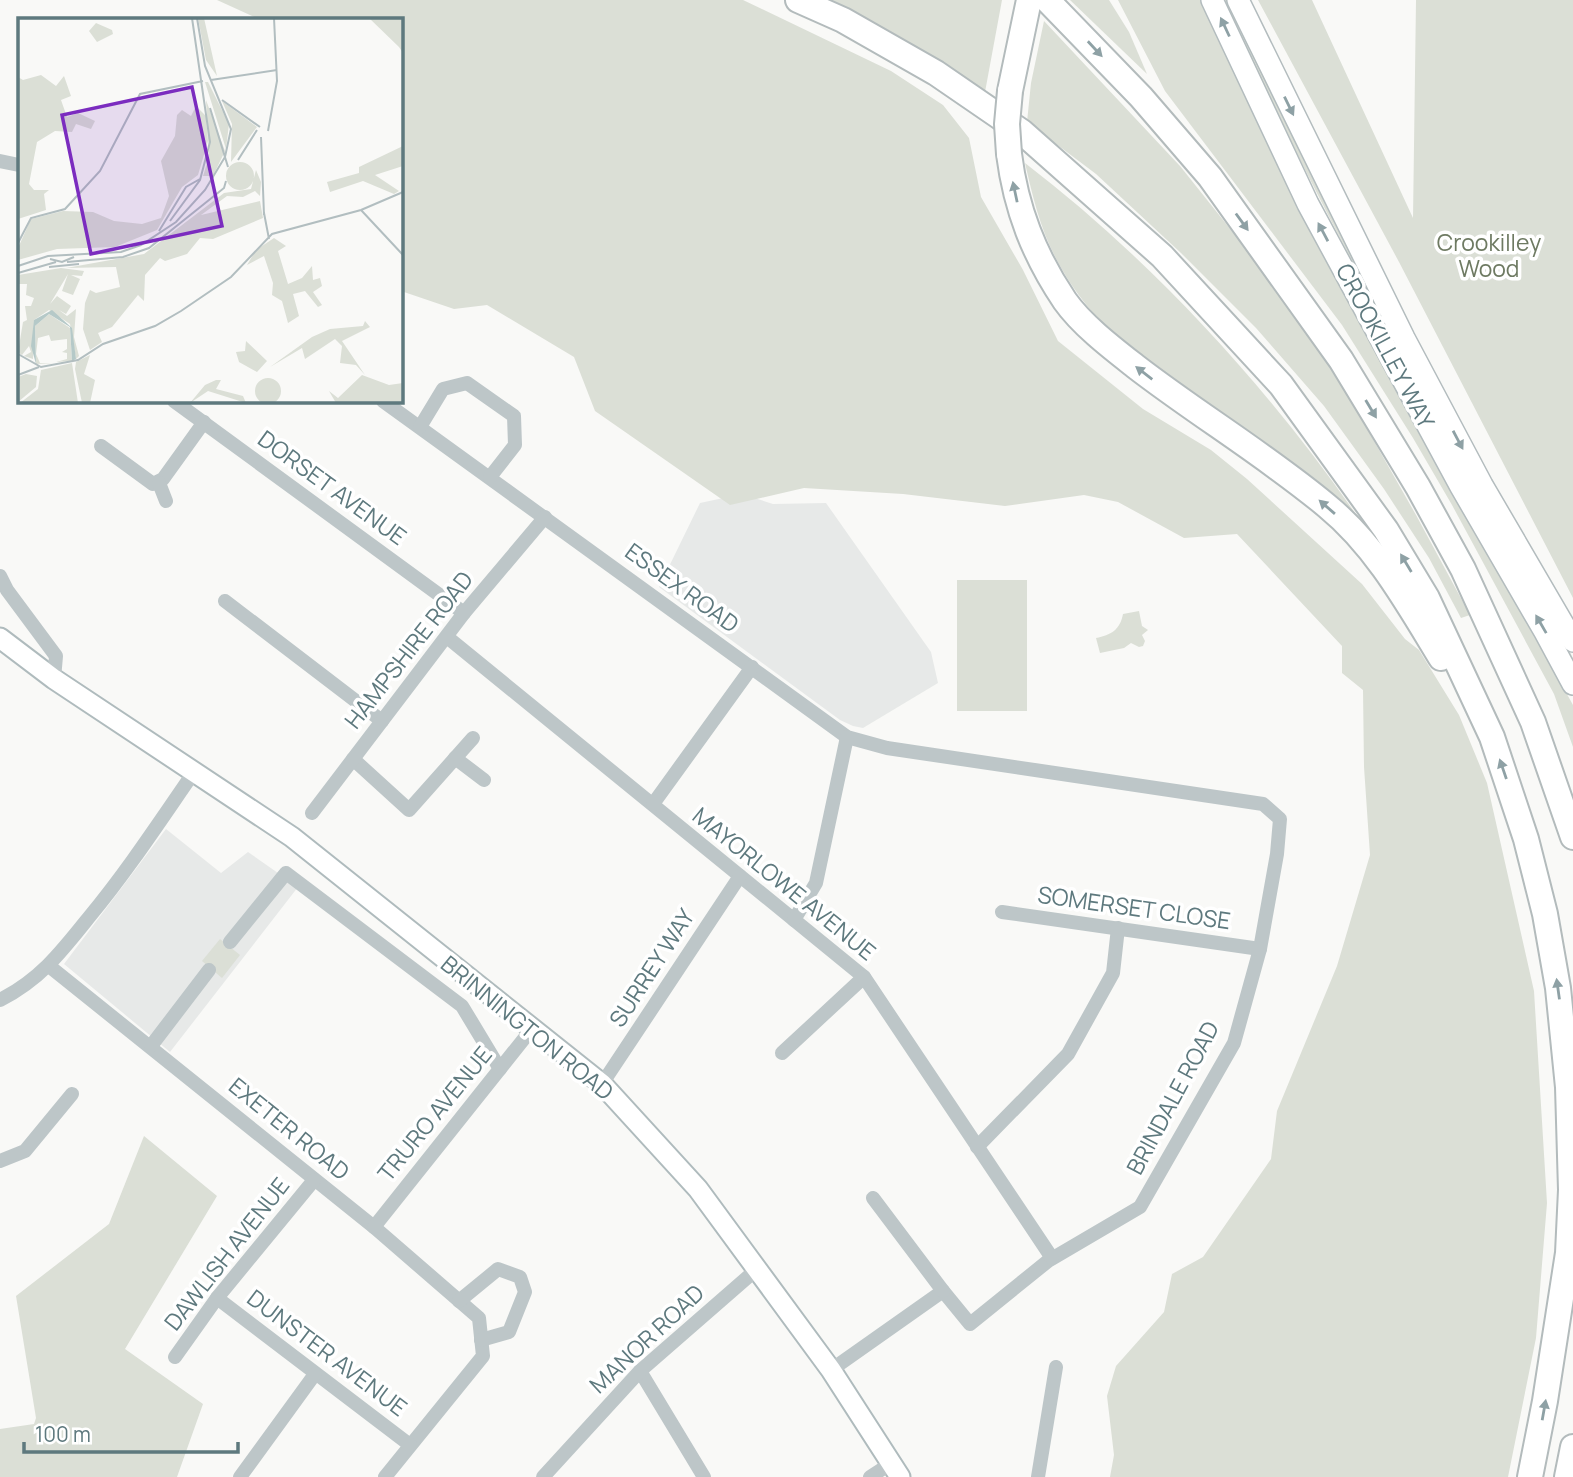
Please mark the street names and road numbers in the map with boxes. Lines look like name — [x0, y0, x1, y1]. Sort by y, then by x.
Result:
street label: CROOKILLEY WAY — [1329, 258, 1443, 434]
street label: DORSET AVENUE — [252, 422, 413, 552]
street label: ESSEX ROAD — [619, 535, 746, 639]
street label: HAMPSHIRE ROAD — [337, 564, 480, 735]
street label: MAYORLOWE AVENUE — [686, 799, 883, 967]
street label: SOMERSET CLOSE — [1036, 878, 1233, 936]
street label: SURREY WAY — [601, 902, 701, 1033]
street label: BRINNINGTON ROAD — [435, 948, 621, 1107]
street label: BRINDALE ROAD — [1118, 1015, 1226, 1180]
street label: TRURO AVENUE — [370, 1039, 499, 1188]
street label: EXETER ROAD — [223, 1070, 357, 1187]
street label: DAWLISH AVENUE — [156, 1170, 296, 1337]
street label: MANOR ROAD — [582, 1277, 711, 1400]
street label: DUNSTER AVENUE — [241, 1282, 414, 1423]

